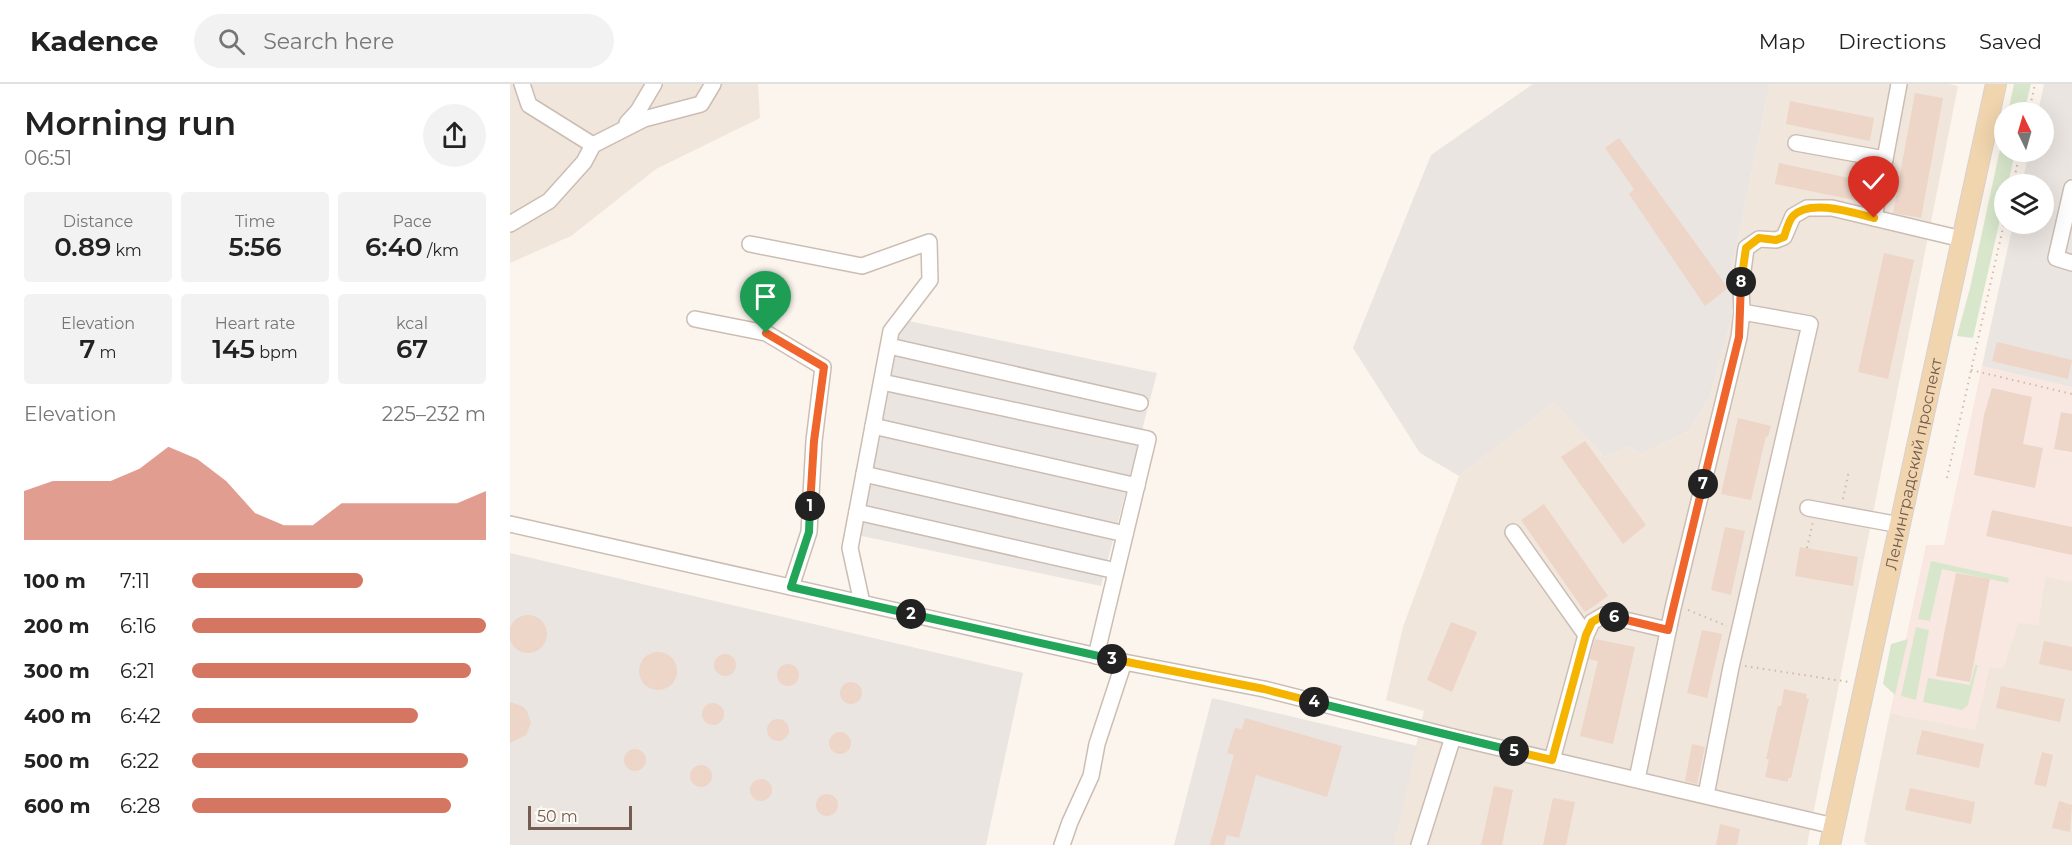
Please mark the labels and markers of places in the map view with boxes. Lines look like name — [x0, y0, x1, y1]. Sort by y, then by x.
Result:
pin — [1848, 156, 1899, 218]
pin: 8 — [1726, 267, 1756, 297]
pin — [740, 271, 791, 333]
pin: 7 — [1688, 469, 1718, 499]
pin: 1 — [795, 491, 825, 521]
pin: 2 — [896, 599, 926, 629]
pin: 6 — [1599, 602, 1629, 632]
pin: 3 — [1097, 644, 1127, 674]
pin: 4 — [1299, 687, 1329, 717]
pin: 5 — [1499, 736, 1529, 766]

